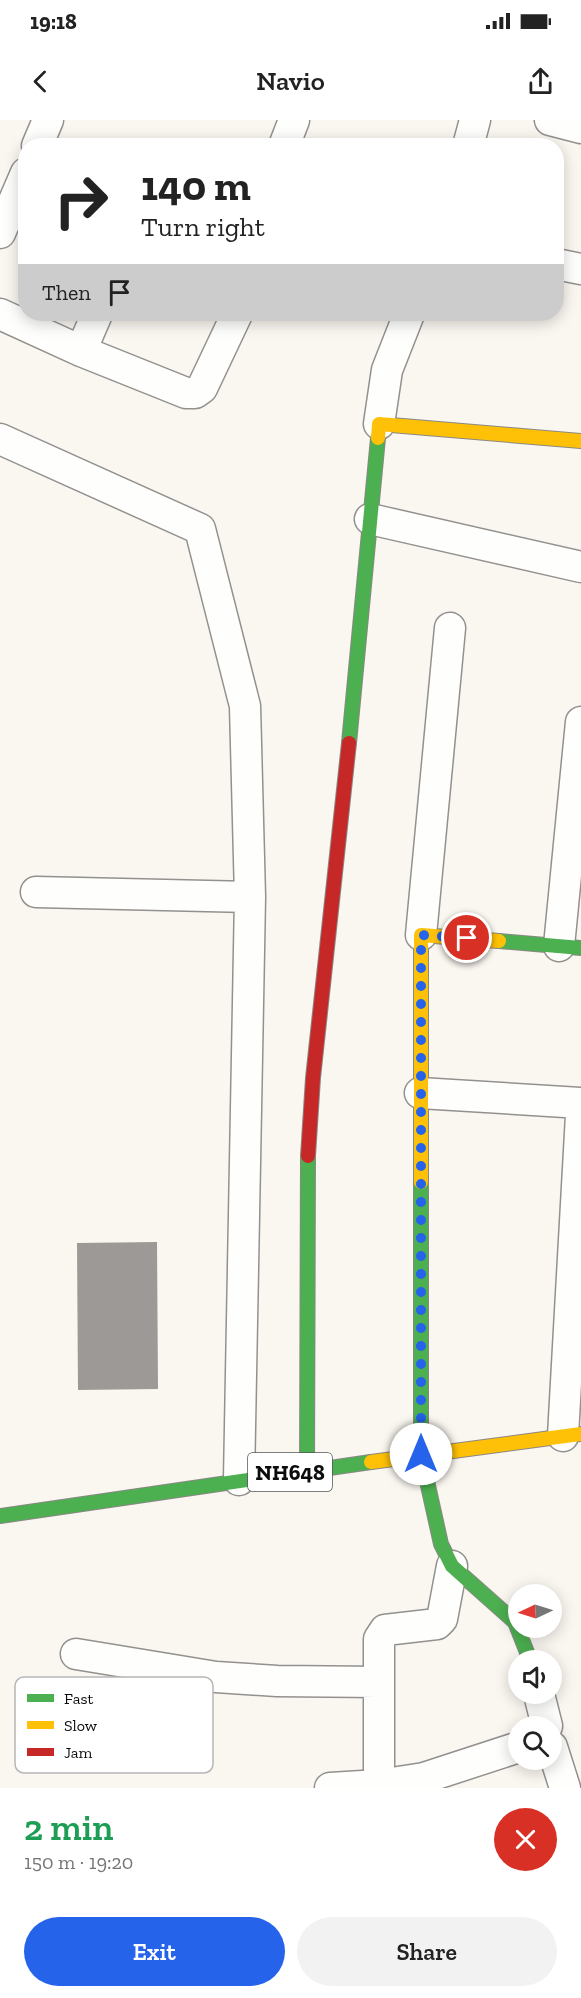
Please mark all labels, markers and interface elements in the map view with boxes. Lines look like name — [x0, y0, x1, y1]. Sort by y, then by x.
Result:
text: 19:18 — [30, 8, 77, 35]
icon: back — [24, 65, 57, 98]
text: Navio — [256, 65, 325, 97]
icon: share — [524, 65, 557, 98]
text: 140 m — [141, 160, 251, 211]
icon: right — [42, 162, 120, 240]
text: Turn right — [141, 211, 265, 243]
icon: arrive — [103, 276, 136, 309]
text: Then — [42, 279, 91, 306]
pin — [441, 912, 492, 963]
icon: arrive — [450, 921, 483, 954]
position arrow — [389, 1422, 453, 1486]
road number: NH648 — [248, 1453, 332, 1491]
north arrow — [508, 1584, 562, 1638]
map controls — [508, 1584, 562, 1770]
button: sound — [508, 1650, 562, 1704]
legend — [15, 1677, 213, 1773]
text: Fast — [64, 1689, 93, 1708]
text: Slow — [64, 1716, 98, 1735]
button: search — [508, 1716, 562, 1770]
text: Jam — [64, 1743, 93, 1762]
text: 2 min — [24, 1806, 113, 1849]
button: close — [494, 1808, 557, 1871]
text: 150 m · 19:20 — [24, 1850, 133, 1874]
button: Exit — [24, 1917, 285, 1986]
button: Share — [297, 1917, 557, 1986]

